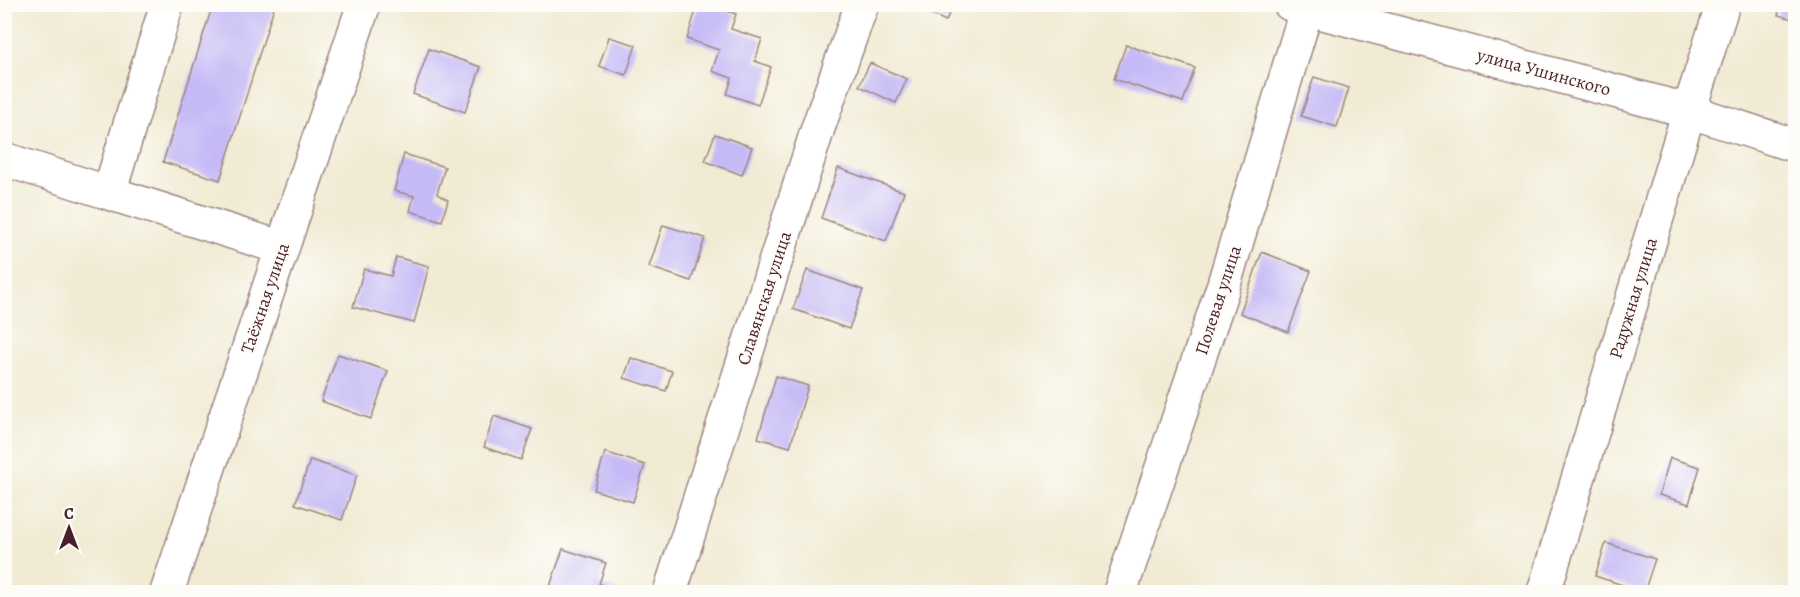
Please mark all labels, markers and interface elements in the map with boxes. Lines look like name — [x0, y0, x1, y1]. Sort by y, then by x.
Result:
street label: улица Ушинского — [1474, 42, 1613, 101]
street label: Славянская улица — [731, 227, 797, 368]
street label: Радужная улица — [1603, 234, 1663, 361]
street label: Таёжная улица — [235, 239, 295, 357]
street label: Полевая улица — [1189, 242, 1247, 358]
north arrow — [39, 498, 99, 558]
text: С — [64, 503, 74, 525]

